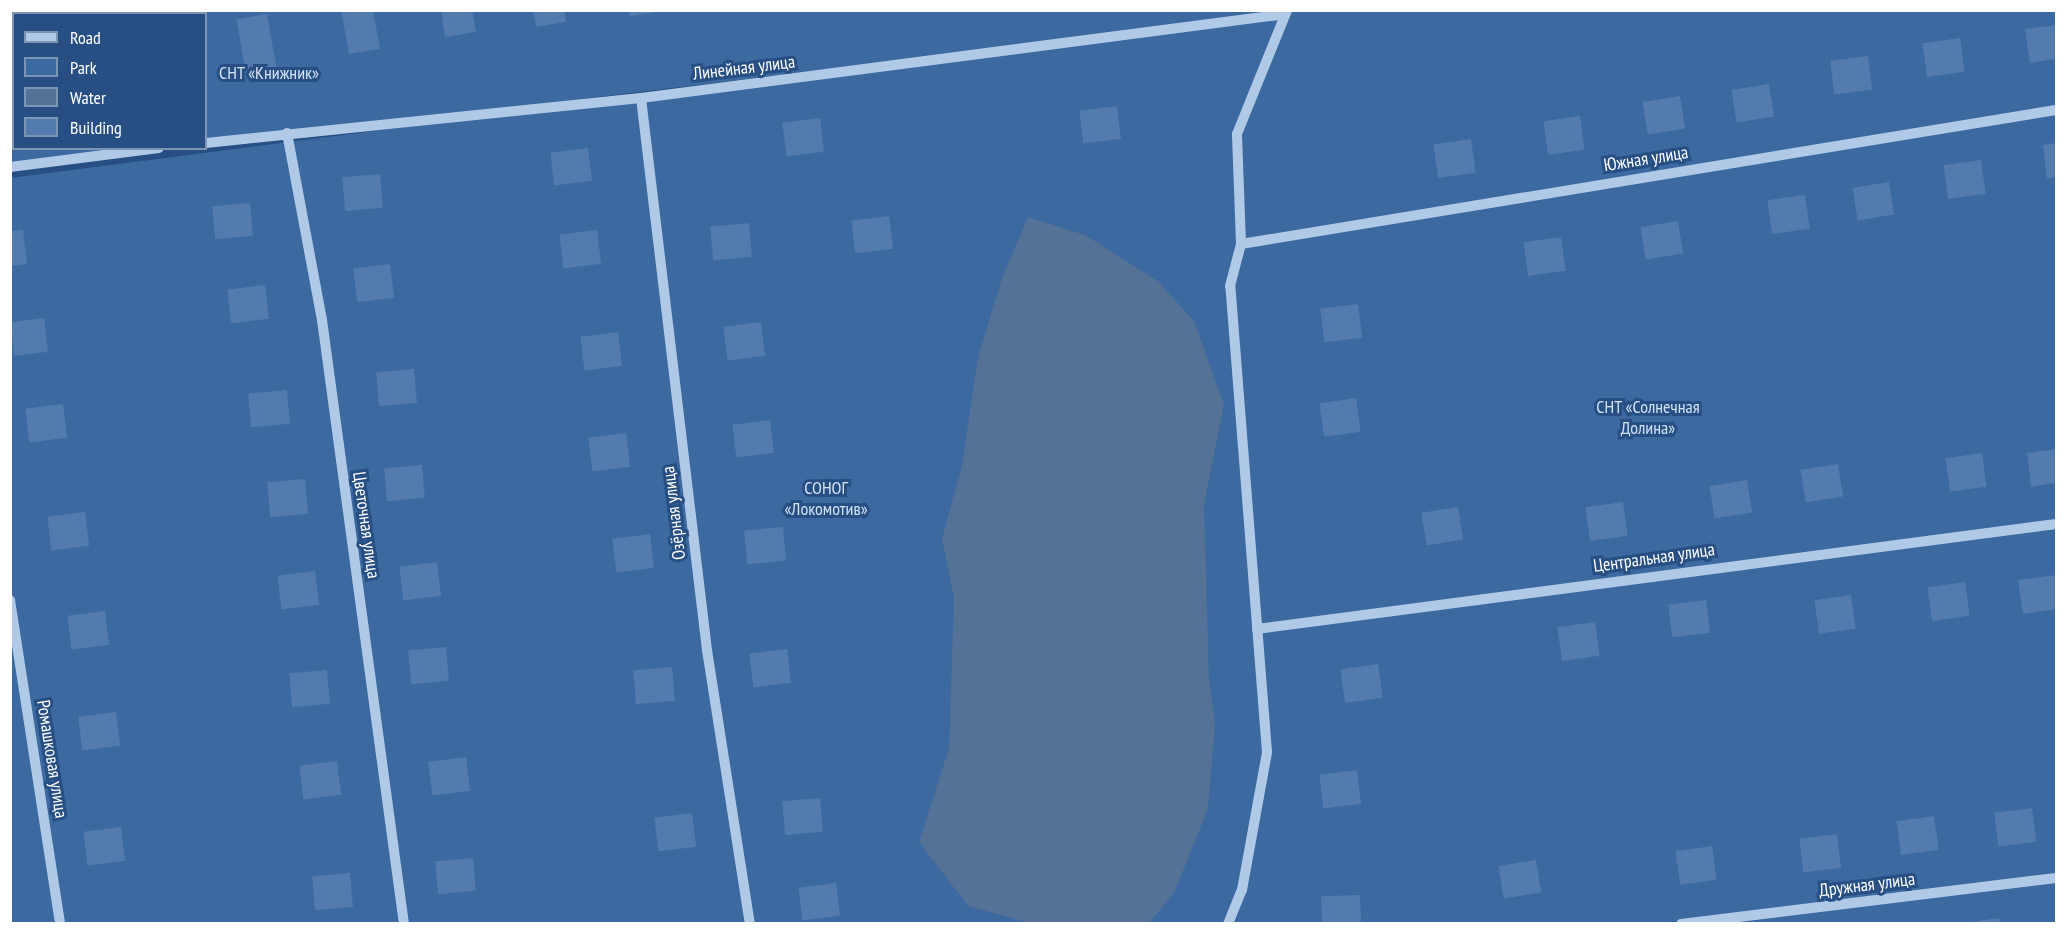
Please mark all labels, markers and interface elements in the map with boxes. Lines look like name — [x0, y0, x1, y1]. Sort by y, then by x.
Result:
legend — [12, 12, 207, 150]
text: Road — [70, 26, 101, 49]
street label: Линейная улица — [692, 51, 796, 85]
text: Park — [70, 56, 97, 79]
park label: СНТ «Книжник» — [219, 62, 319, 84]
text: Water — [70, 86, 106, 109]
text: Building — [70, 116, 122, 139]
street label: Южная улица — [1602, 142, 1690, 176]
park label: СНТ «Солнечная Долина» — [1596, 397, 1700, 440]
street label: Озёрная улица — [658, 465, 690, 561]
street label: Цветочная улица — [348, 470, 384, 580]
park label: СОНОГ «Локомотив» — [784, 478, 868, 520]
street label: Центральная улица — [1592, 539, 1716, 577]
street label: Ромашковая улица — [32, 698, 72, 820]
street label: Дружная улица — [1818, 868, 1916, 902]

